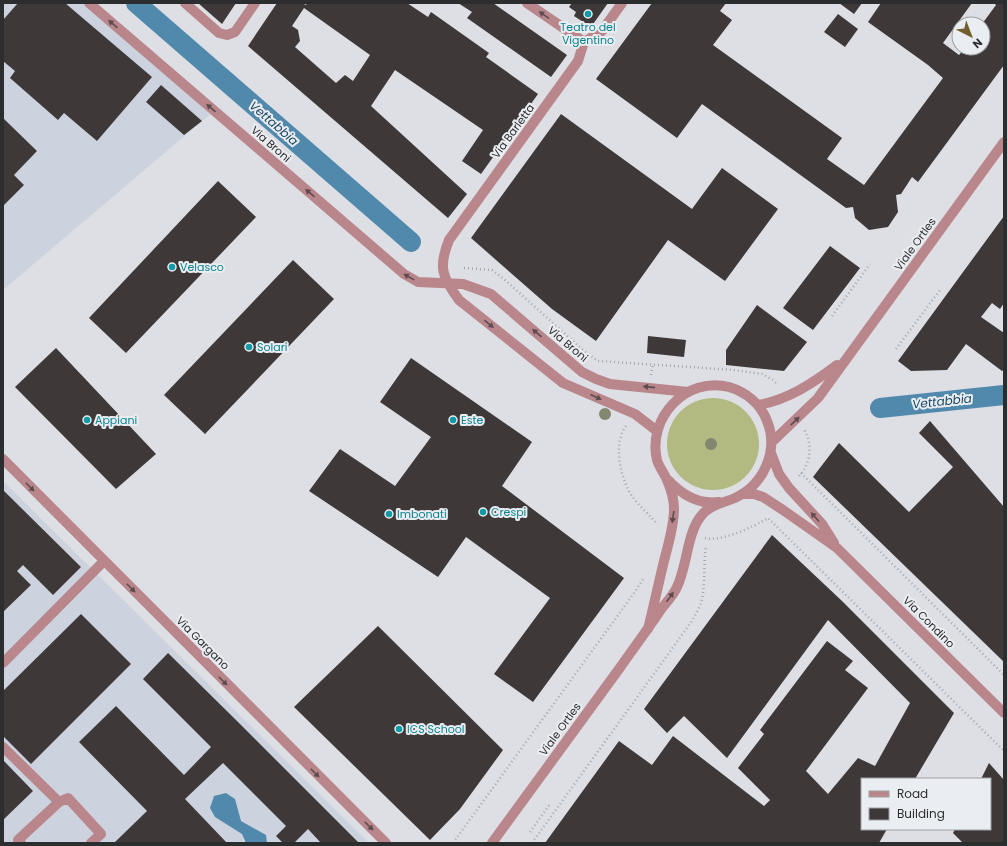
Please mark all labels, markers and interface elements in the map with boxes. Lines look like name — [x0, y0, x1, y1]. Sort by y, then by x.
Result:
marker: Teatro del Vigentino — [583, 9, 593, 19]
one-way arrow — [539, 11, 549, 19]
north arrow — [951, 16, 991, 56]
one-way arrow — [108, 19, 118, 28]
place label: Teatro del Vigentino — [560, 19, 616, 48]
text: N — [969, 35, 986, 52]
water label: Vettabbia — [246, 97, 302, 149]
street label: Via Barletta — [488, 100, 538, 162]
one-way arrow — [206, 104, 217, 113]
street label: Via Broni — [248, 122, 295, 166]
one-way arrow — [304, 189, 315, 198]
street label: Viale Ortles — [890, 214, 940, 274]
place label: Velasco — [180, 259, 224, 275]
marker: Velasco — [167, 262, 177, 272]
one-way arrow — [403, 273, 415, 280]
one-way arrow — [484, 320, 495, 328]
street label: Via Broni — [544, 322, 592, 366]
one-way arrow — [532, 329, 541, 338]
place label: Solari — [257, 339, 288, 355]
marker: Solari — [244, 342, 254, 352]
one-way arrow — [643, 384, 656, 390]
water label: Vettabbia — [911, 389, 973, 413]
one-way arrow — [590, 394, 601, 400]
place label: Appiani — [95, 412, 137, 428]
place label: Este — [461, 412, 483, 428]
marker: Appiani — [82, 415, 92, 425]
marker: Este — [448, 415, 458, 425]
one-way arrow — [790, 416, 800, 425]
one-way arrow — [26, 482, 35, 492]
place label: Crespi — [491, 504, 527, 520]
place label: Imbonati — [397, 506, 447, 522]
marker: Crespi — [478, 507, 488, 517]
marker: Imbonati — [384, 509, 394, 519]
one-way arrow — [670, 510, 676, 523]
one-way arrow — [810, 511, 819, 522]
one-way arrow — [127, 584, 136, 593]
one-way arrow — [666, 592, 674, 603]
street label: Via Condino — [900, 593, 958, 651]
street label: Via Gargano — [173, 613, 233, 673]
one-way arrow — [218, 676, 228, 685]
street label: Viale Ortles — [535, 699, 585, 759]
place label: ICS School — [407, 721, 465, 737]
marker: ICS School — [394, 724, 404, 734]
one-way arrow — [310, 768, 320, 778]
legend — [861, 778, 991, 830]
text: Road — [897, 785, 928, 802]
text: Building — [897, 805, 945, 822]
one-way arrow — [364, 821, 374, 831]

